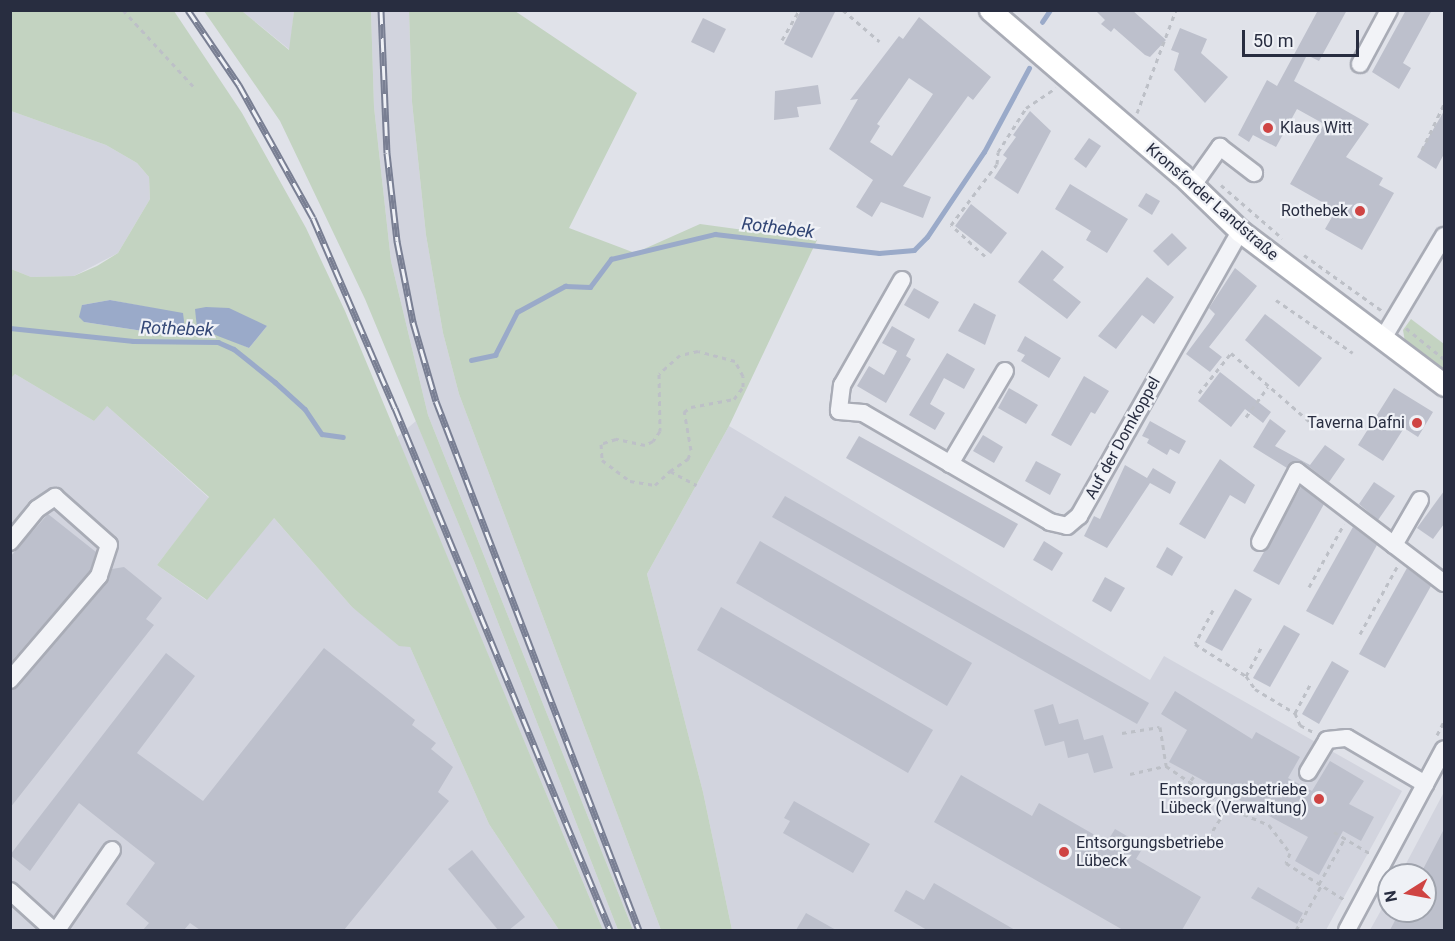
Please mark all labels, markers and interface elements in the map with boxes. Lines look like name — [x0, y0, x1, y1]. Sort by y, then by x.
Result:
scale bar — [1245, 18, 1362, 56]
text: 50 m — [1253, 30, 1293, 51]
place label: Klaus Witt — [1280, 118, 1352, 138]
marker: Klaus Witt — [1261, 121, 1275, 135]
street label: Kronsforder Landstraße — [1142, 139, 1282, 265]
place label: Rothebek — [1281, 201, 1348, 221]
marker: Rothebek — [1353, 204, 1367, 218]
water label: Rothebek — [740, 213, 816, 243]
water label: Rothebek — [140, 317, 214, 341]
street label: Auf der Domkoppel — [1081, 374, 1165, 502]
place label: Taverna Dafni — [1307, 413, 1405, 433]
marker: Taverna Dafni — [1410, 416, 1424, 430]
place label: Entsorgungsbetriebe Lübeck (Verwaltung) — [1159, 780, 1307, 818]
marker: Entsorgungsbetriebe Lübeck (Verwaltung) — [1312, 792, 1326, 806]
place label: Entsorgungsbetriebe Lübeck — [1076, 833, 1224, 871]
marker: Entsorgungsbetriebe Lübeck — [1057, 845, 1071, 859]
north arrow — [1377, 863, 1437, 923]
text: N — [1380, 889, 1401, 904]

